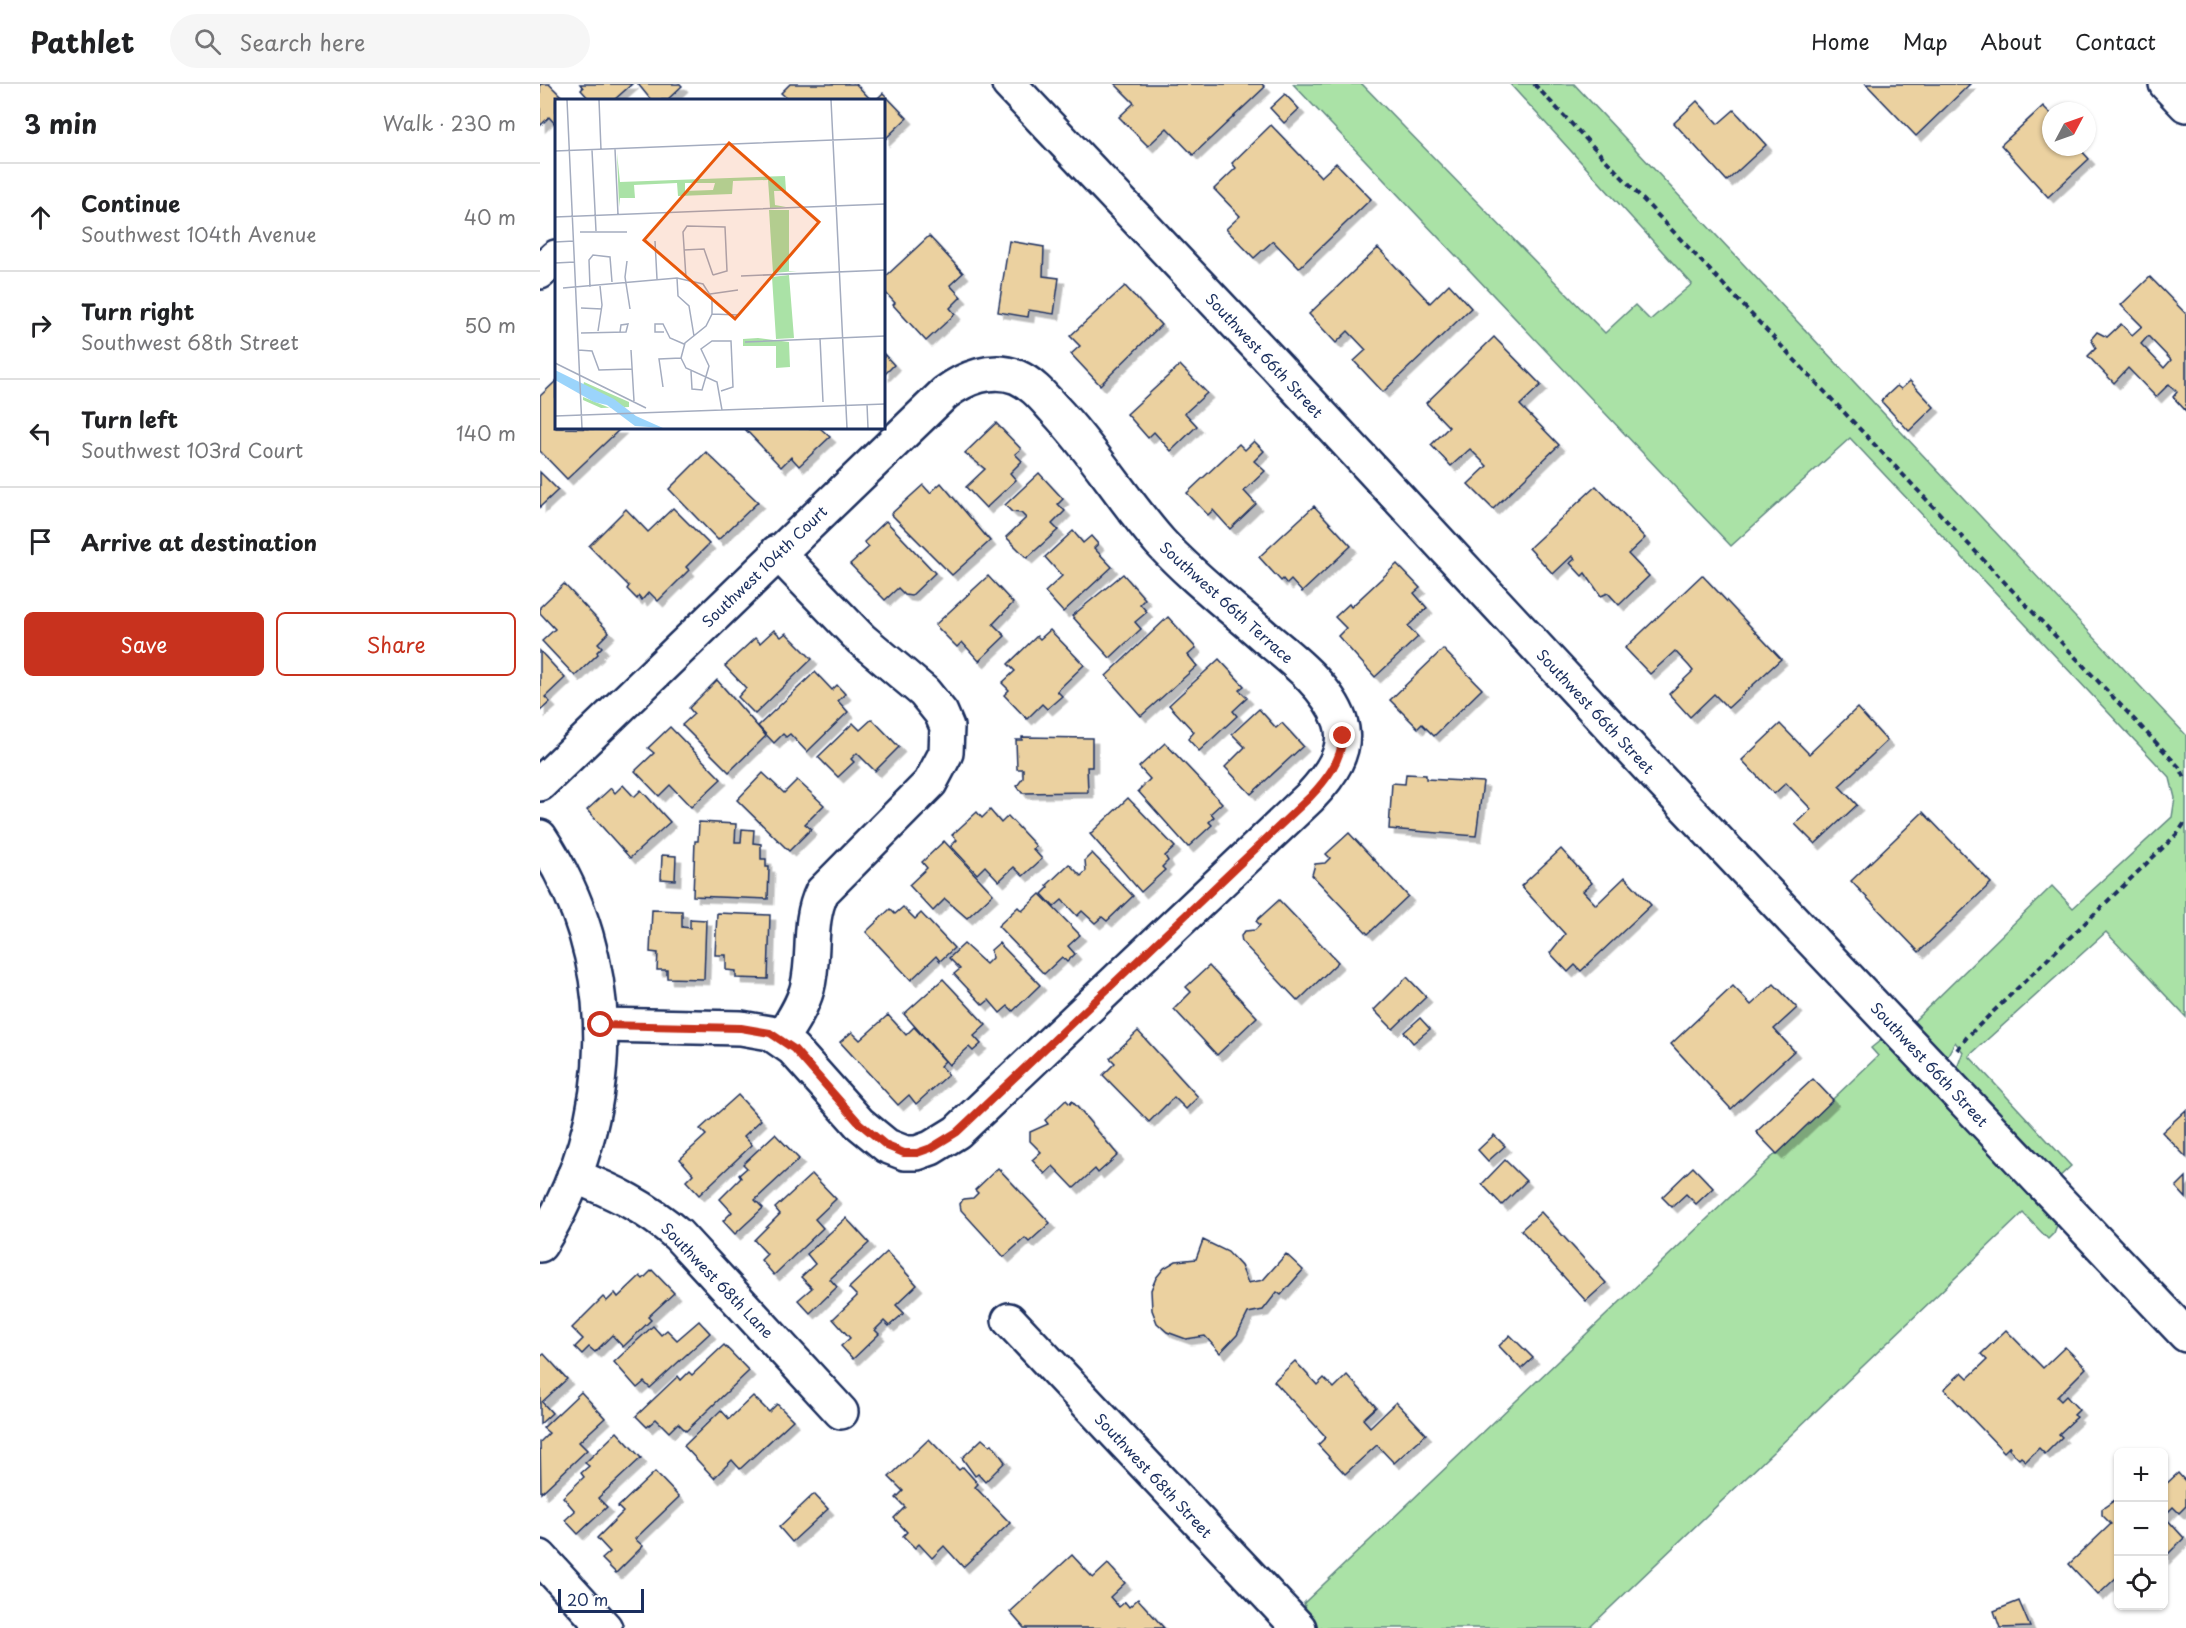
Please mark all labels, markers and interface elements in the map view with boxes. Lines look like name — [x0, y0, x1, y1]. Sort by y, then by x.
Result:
search box — [170, 14, 590, 68]
text: Pathlet — [30, 20, 134, 63]
icon: search — [191, 25, 224, 58]
text: Search here — [239, 25, 365, 58]
text: Home — [1811, 25, 1870, 57]
text: Map — [1903, 25, 1948, 57]
text: About — [1981, 25, 2042, 57]
text: Contact — [2075, 25, 2156, 57]
inset map — [555, 99, 885, 429]
north arrow — [2042, 102, 2096, 156]
text: 3 min — [24, 104, 97, 143]
text: Walk · 230 m — [383, 108, 516, 138]
text: Continue — [81, 186, 180, 219]
icon: ahead — [24, 201, 57, 234]
text: 40 m — [464, 202, 516, 232]
text: Southwest 104th Avenue — [81, 219, 317, 249]
street label: Southwest 66th Street — [1201, 287, 1329, 423]
text: Turn right — [81, 294, 194, 327]
icon: right — [24, 309, 57, 342]
text: 50 m — [464, 310, 516, 340]
text: Southwest 68th Street — [81, 327, 299, 357]
text: Turn left — [81, 402, 178, 435]
icon: left — [24, 417, 57, 450]
text: 140 m — [456, 418, 516, 448]
text: Southwest 103rd Court — [81, 435, 303, 465]
street label: Southwest 104th Court — [696, 500, 832, 632]
icon: arrive — [24, 525, 57, 558]
text: Arrive at destination — [81, 525, 317, 558]
street label: Southwest 66th Terrace — [1155, 536, 1299, 668]
button: Save — [24, 612, 264, 676]
button: Share — [276, 612, 516, 676]
street label: Southwest 66th Street — [1532, 643, 1660, 779]
route end — [1329, 722, 1355, 748]
street label: Southwest 66th Street — [1866, 996, 1994, 1132]
route start — [587, 1011, 613, 1037]
street label: Southwest 68th Lane — [656, 1217, 780, 1343]
street label: Southwest 68th Street — [1090, 1407, 1218, 1543]
map controls — [2114, 1448, 2168, 1610]
button: + — [2114, 1448, 2168, 1502]
button: − — [2114, 1502, 2168, 1556]
button: locate — [2114, 1556, 2168, 1610]
scale bar — [558, 1586, 644, 1614]
text: 20 m — [567, 1587, 608, 1611]

